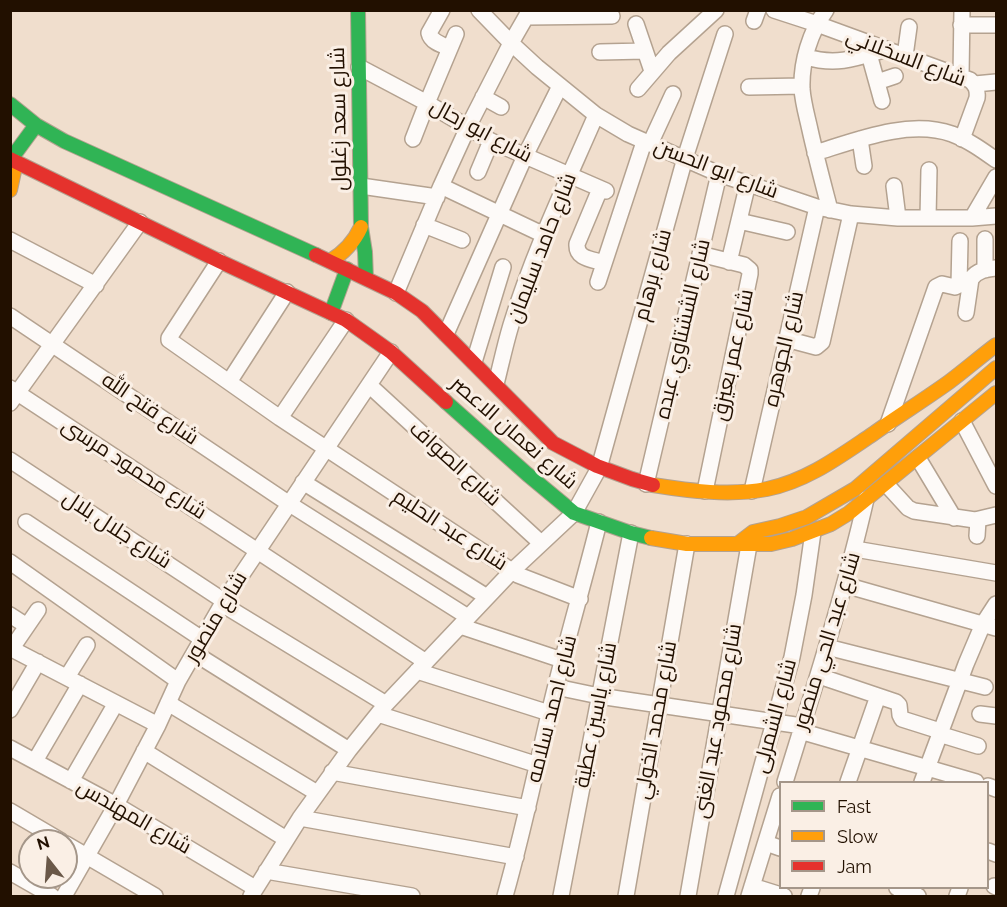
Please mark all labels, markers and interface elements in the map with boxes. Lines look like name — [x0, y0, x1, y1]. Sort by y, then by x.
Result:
street label: شارع السخلاني — [842, 24, 970, 92]
street label: شارع سعد زغلول — [325, 47, 353, 191]
street label: شارع ابو رحال — [426, 94, 536, 168]
street label: شارع ابو الحسن — [650, 134, 782, 204]
street label: شارع حامد سليمان — [502, 170, 582, 326]
street label: شارع برهام — [629, 226, 677, 324]
street label: شارع الششتاوي عبده — [650, 237, 716, 421]
street label: شارع عمر بعيزق — [707, 287, 759, 423]
street label: شارع الجوهره — [759, 289, 809, 409]
street label: شارع فتح الله — [97, 367, 203, 451]
street label: شارع نعمان الاعصر — [445, 371, 583, 495]
street label: شارع محمود مرسى — [57, 413, 211, 525]
street label: شارع الصواف — [404, 416, 506, 512]
street label: شارع عبد الحليم — [388, 484, 512, 576]
street label: شارع جلال بلال — [58, 485, 176, 575]
street label: شارع عبد الحي منصور — [788, 549, 866, 733]
street label: شارع منصور — [179, 567, 253, 667]
street label: شارع محمود عبد الغنى — [688, 622, 748, 820]
street label: شارع احمد سلامه — [521, 633, 583, 785]
street label: شارع محمد الخولي — [630, 639, 682, 801]
street label: شارع ياسين عطية — [570, 640, 622, 790]
street label: شارع الشمرلى — [748, 656, 802, 776]
street label: شارع المهندس — [72, 774, 196, 860]
legend — [779, 781, 989, 889]
text: Fast — [837, 796, 871, 817]
text: Slow — [837, 826, 878, 847]
north arrow — [18, 829, 78, 889]
text: N — [35, 832, 52, 854]
text: Jam — [837, 856, 872, 877]

